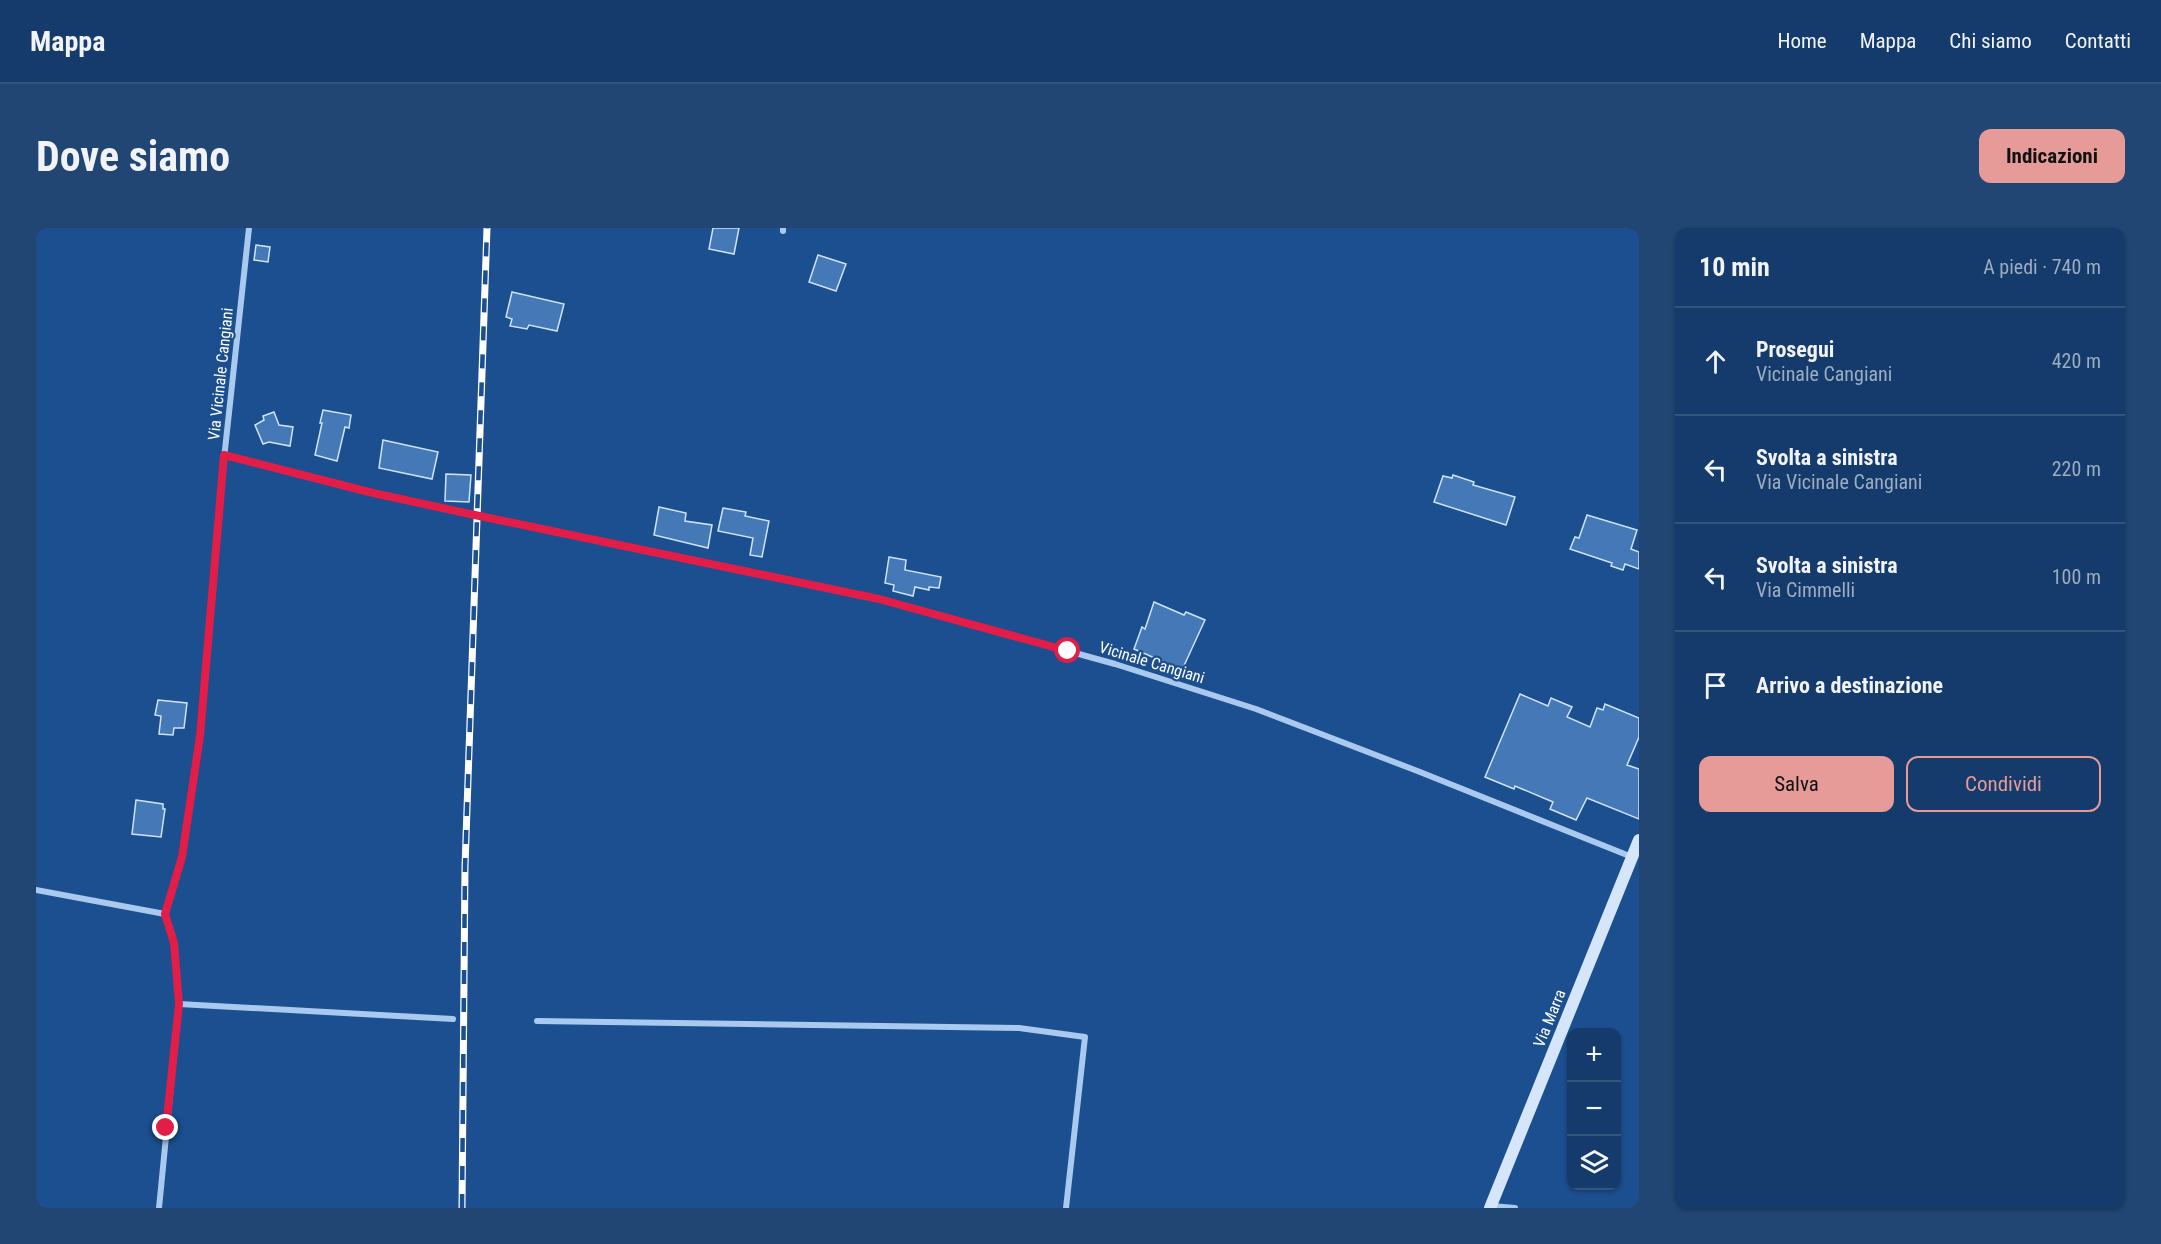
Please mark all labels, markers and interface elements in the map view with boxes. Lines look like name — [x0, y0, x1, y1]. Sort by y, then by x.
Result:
text: Mappa — [30, 25, 105, 58]
text: Home — [1777, 29, 1827, 53]
text: Mappa — [1860, 29, 1916, 53]
text: Chi siamo — [1949, 29, 2032, 53]
text: Contatti — [2065, 29, 2131, 53]
button: Indicazioni — [1979, 129, 2125, 183]
text: Dove siamo — [36, 132, 230, 181]
text: 10 min — [1699, 252, 1770, 282]
text: A piedi · 740 m — [1983, 255, 2101, 279]
street label: Via Vicinale Cangiani — [204, 307, 237, 441]
text: Prosegui — [1756, 337, 1834, 362]
icon: ahead — [1699, 345, 1732, 378]
text: 420 m — [2052, 349, 2101, 373]
text: Vicinale Cangiani — [1756, 362, 1892, 386]
text: Svolta a sinistra — [1756, 445, 1898, 470]
icon: left — [1699, 453, 1732, 486]
text: 220 m — [2052, 457, 2101, 481]
text: Via Vicinale Cangiani — [1756, 470, 1922, 494]
text: Svolta a sinistra — [1756, 553, 1898, 578]
icon: left — [1699, 561, 1732, 594]
text: 100 m — [2052, 565, 2101, 589]
text: Via Cimmelli — [1756, 578, 1855, 602]
route start — [1054, 637, 1080, 663]
street label: Vicinale Cangiani — [1097, 637, 1207, 688]
icon: arrive — [1699, 669, 1732, 702]
text: Arrivo a destinazione — [1756, 673, 1943, 698]
button: Salva — [1699, 756, 1894, 812]
button: Condividi — [1906, 756, 2101, 812]
street label: Via Marra — [1529, 986, 1570, 1050]
map controls — [1567, 1028, 1621, 1190]
button: + — [1567, 1028, 1621, 1082]
button: − — [1567, 1082, 1621, 1136]
route end — [152, 1114, 178, 1140]
button: layers — [1567, 1136, 1621, 1190]

